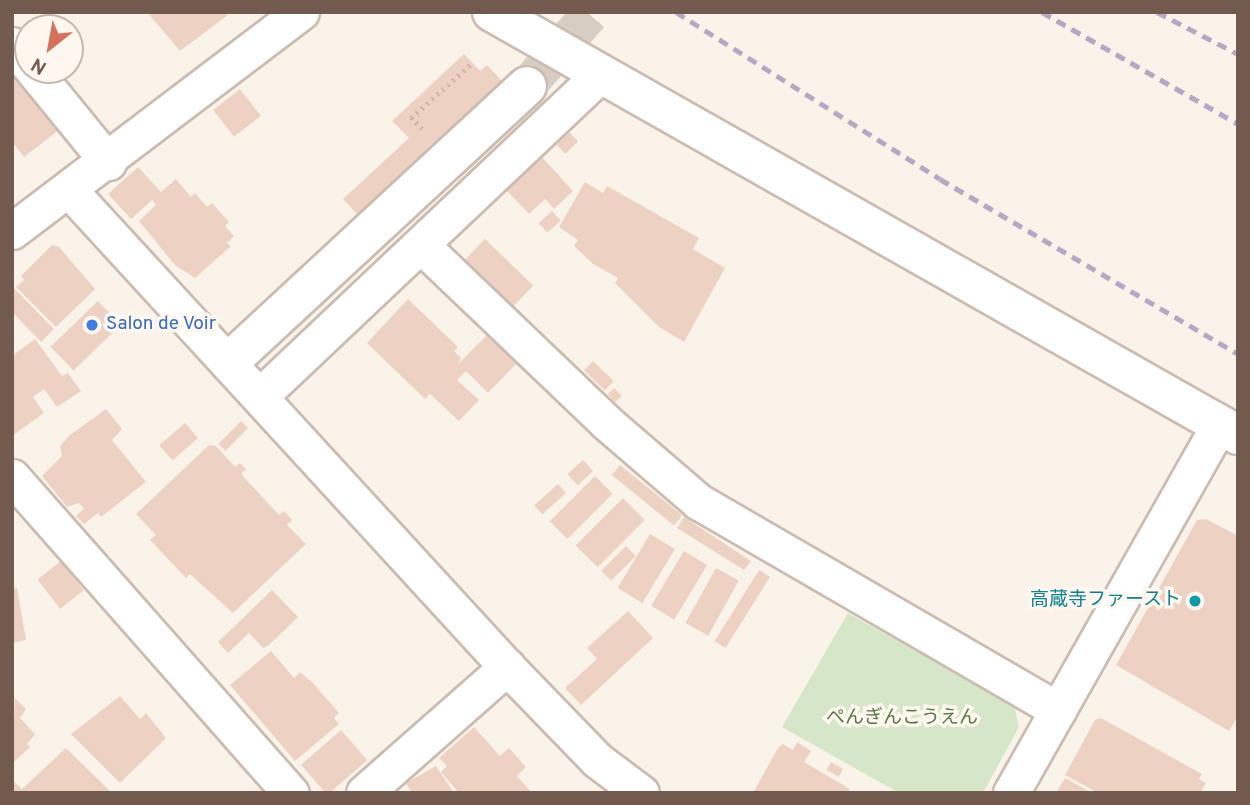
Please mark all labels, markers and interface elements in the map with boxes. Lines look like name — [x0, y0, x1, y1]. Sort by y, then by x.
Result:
north arrow — [14, 14, 84, 84]
text: N — [27, 51, 51, 79]
place label: Salon de Voir — [106, 314, 217, 336]
marker: Salon de Voir — [84, 317, 100, 333]
place label: 高蔵寺ファースト — [1029, 590, 1181, 612]
marker: 高蔵寺ファースト — [1187, 593, 1203, 609]
park label: ぺんぎんこうえん — [826, 708, 978, 730]

